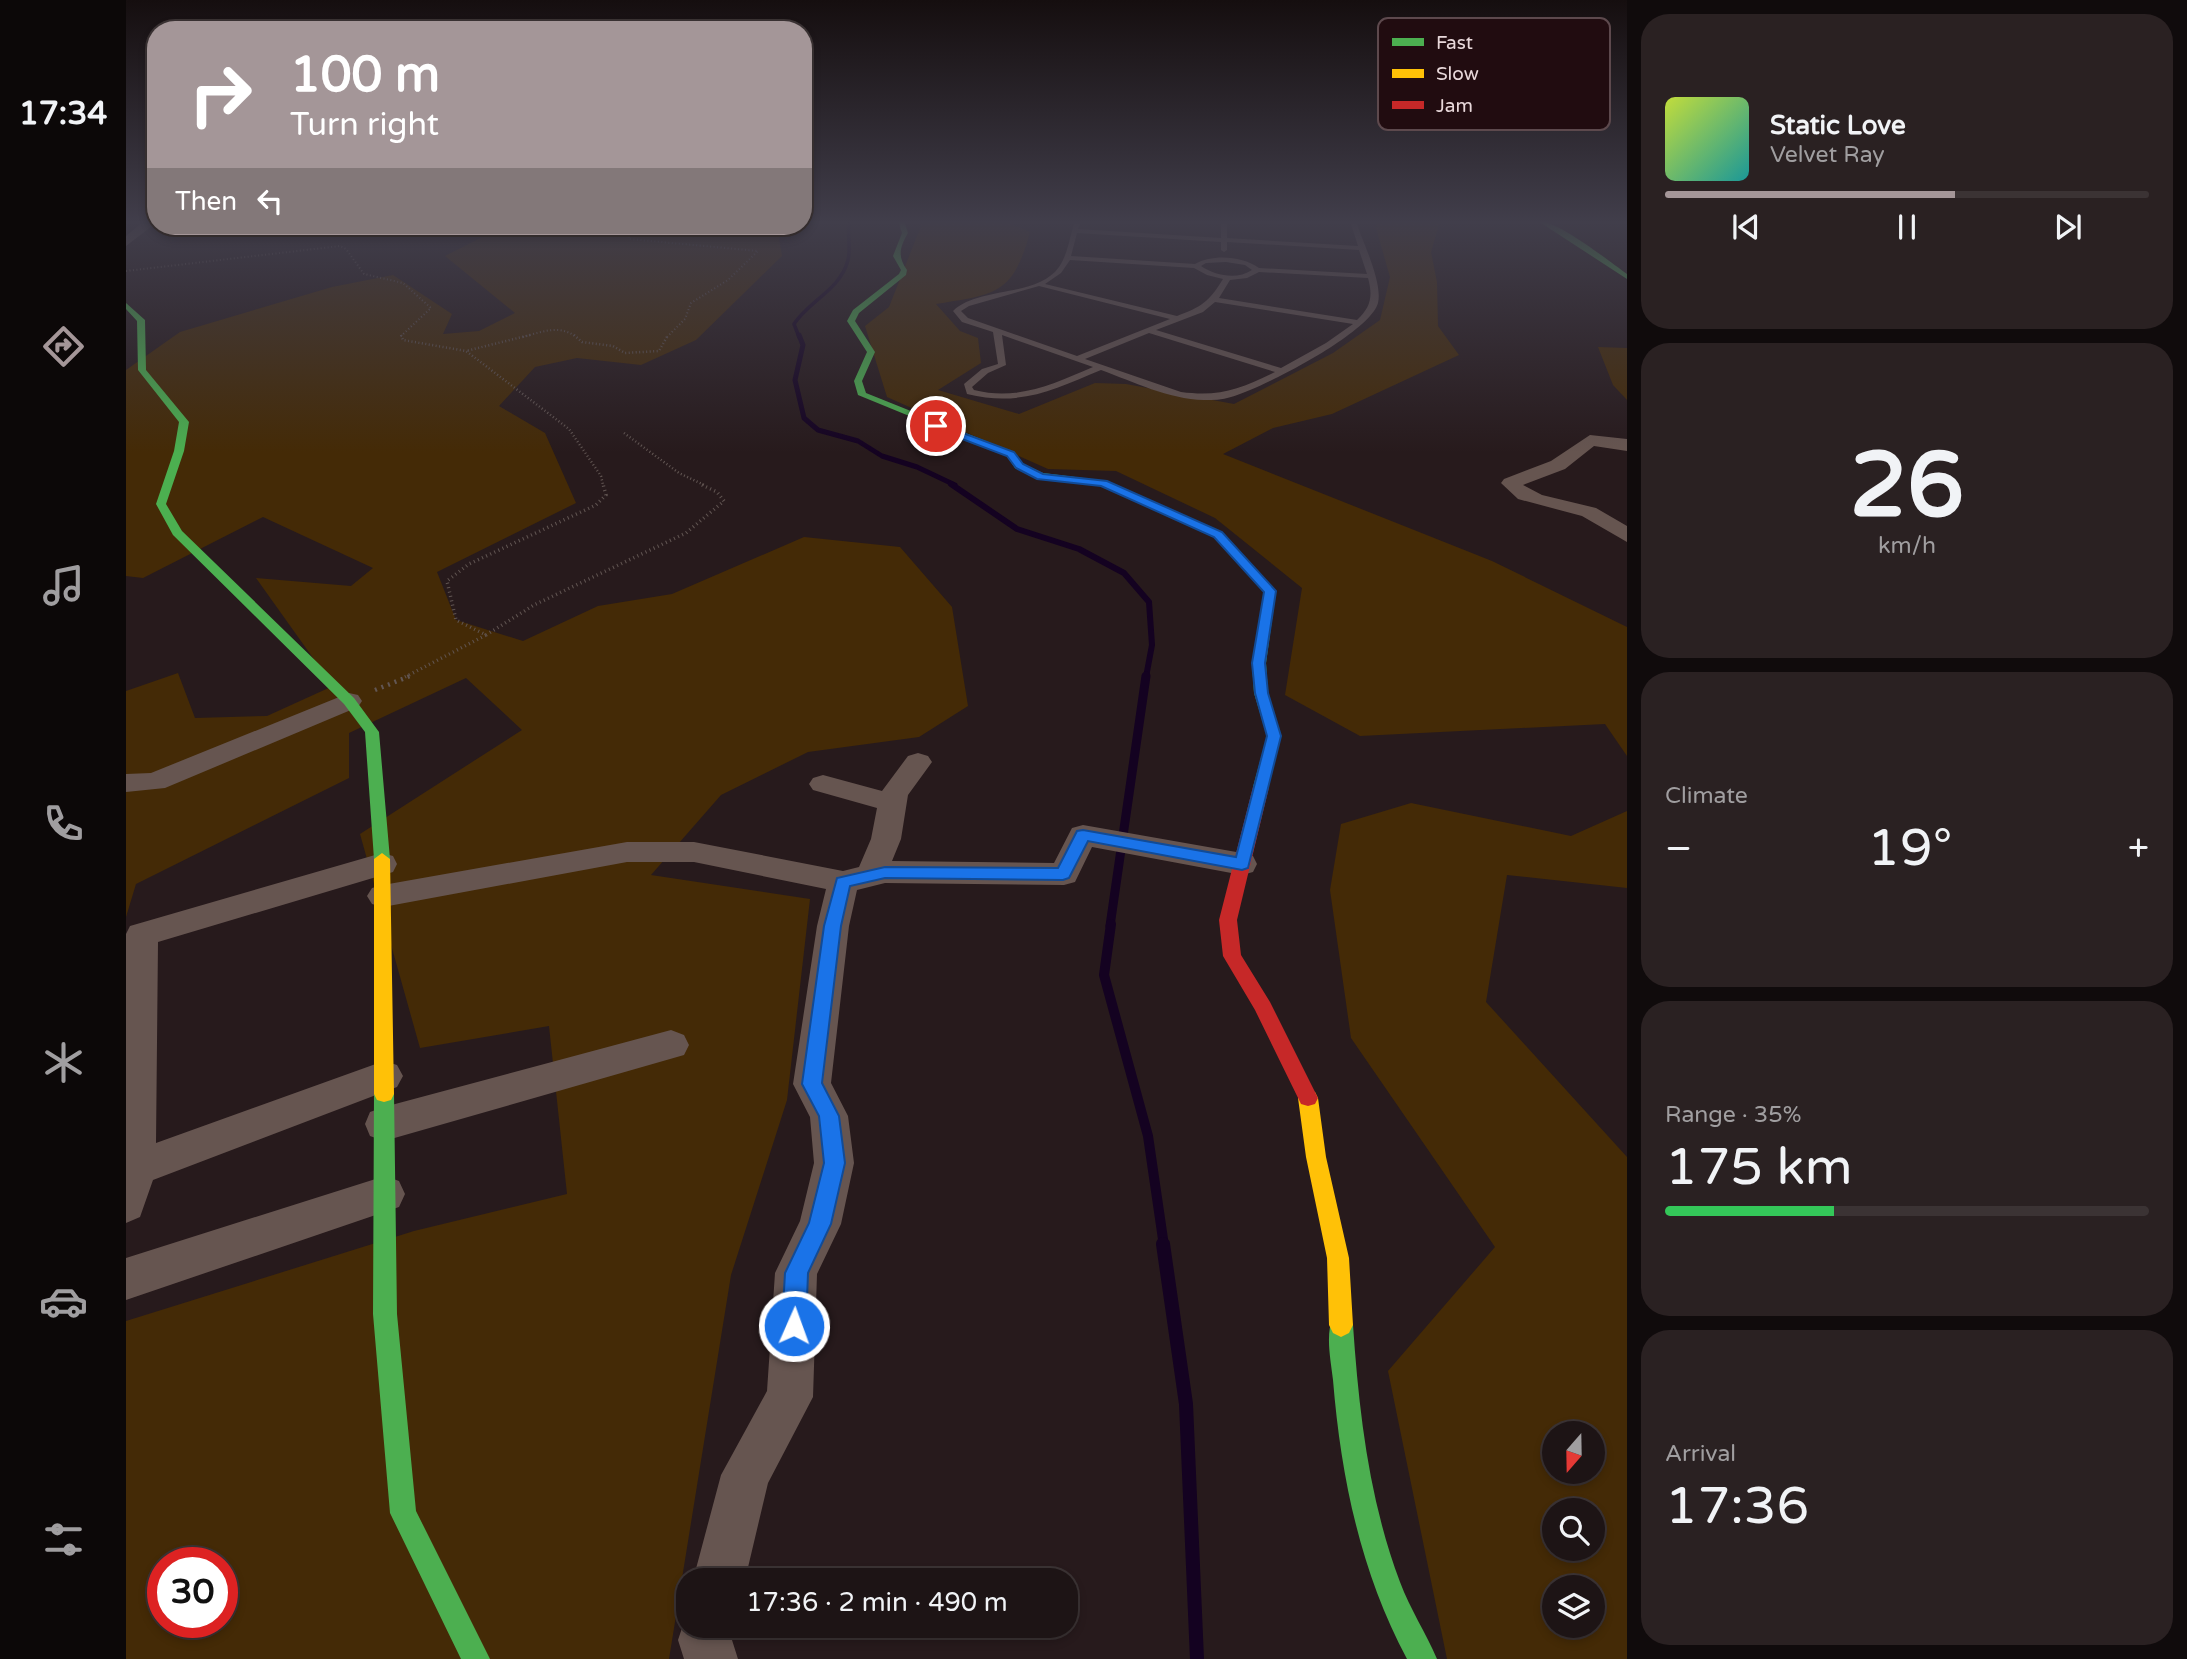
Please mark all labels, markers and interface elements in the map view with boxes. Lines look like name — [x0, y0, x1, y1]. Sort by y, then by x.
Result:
legend — [1378, 18, 1610, 130]
text: Fast — [1436, 32, 1473, 54]
text: 100 m — [290, 46, 440, 105]
icon: right — [175, 49, 266, 140]
text: Slow — [1436, 63, 1479, 85]
text: 17:34 — [19, 95, 107, 133]
text: Jam — [1436, 95, 1473, 117]
text: Turn right — [290, 106, 439, 144]
text: Static Love — [1770, 110, 1906, 141]
text: Velvet Ray — [1770, 141, 1885, 169]
icon: left — [251, 182, 289, 220]
text: Then — [175, 186, 237, 217]
icon: previous — [1727, 208, 1765, 246]
icon: pause — [1888, 208, 1926, 246]
icon: next — [2049, 208, 2087, 246]
icon: directions — [39, 322, 88, 371]
pin — [906, 396, 966, 456]
icon: arrive — [917, 407, 955, 445]
text: 26 — [1850, 431, 1964, 541]
text: km/h — [1878, 532, 1936, 560]
icon: music — [39, 561, 88, 610]
text: Climate — [1665, 782, 1748, 810]
icon: phone — [39, 799, 88, 848]
text: 19° — [1867, 817, 1952, 880]
text: − — [1665, 826, 1692, 872]
text: + — [2128, 826, 2149, 872]
icon: climate — [39, 1038, 88, 1087]
text: Range · 35% — [1665, 1101, 1801, 1129]
text: 175 km — [1665, 1136, 1853, 1199]
icon: car — [39, 1277, 88, 1326]
position arrow — [757, 1289, 831, 1363]
north arrow — [1542, 1421, 1605, 1484]
map controls — [1542, 1421, 1605, 1638]
text: Arrival — [1665, 1440, 1736, 1468]
text: 17:36 — [1665, 1475, 1809, 1538]
button: search — [1542, 1498, 1605, 1561]
icon: filters — [39, 1515, 88, 1564]
speed limit sign: 30 — [147, 1547, 238, 1638]
button: layers — [1542, 1575, 1605, 1638]
text: 17:36 · 2 min · 490 m — [746, 1587, 1008, 1618]

